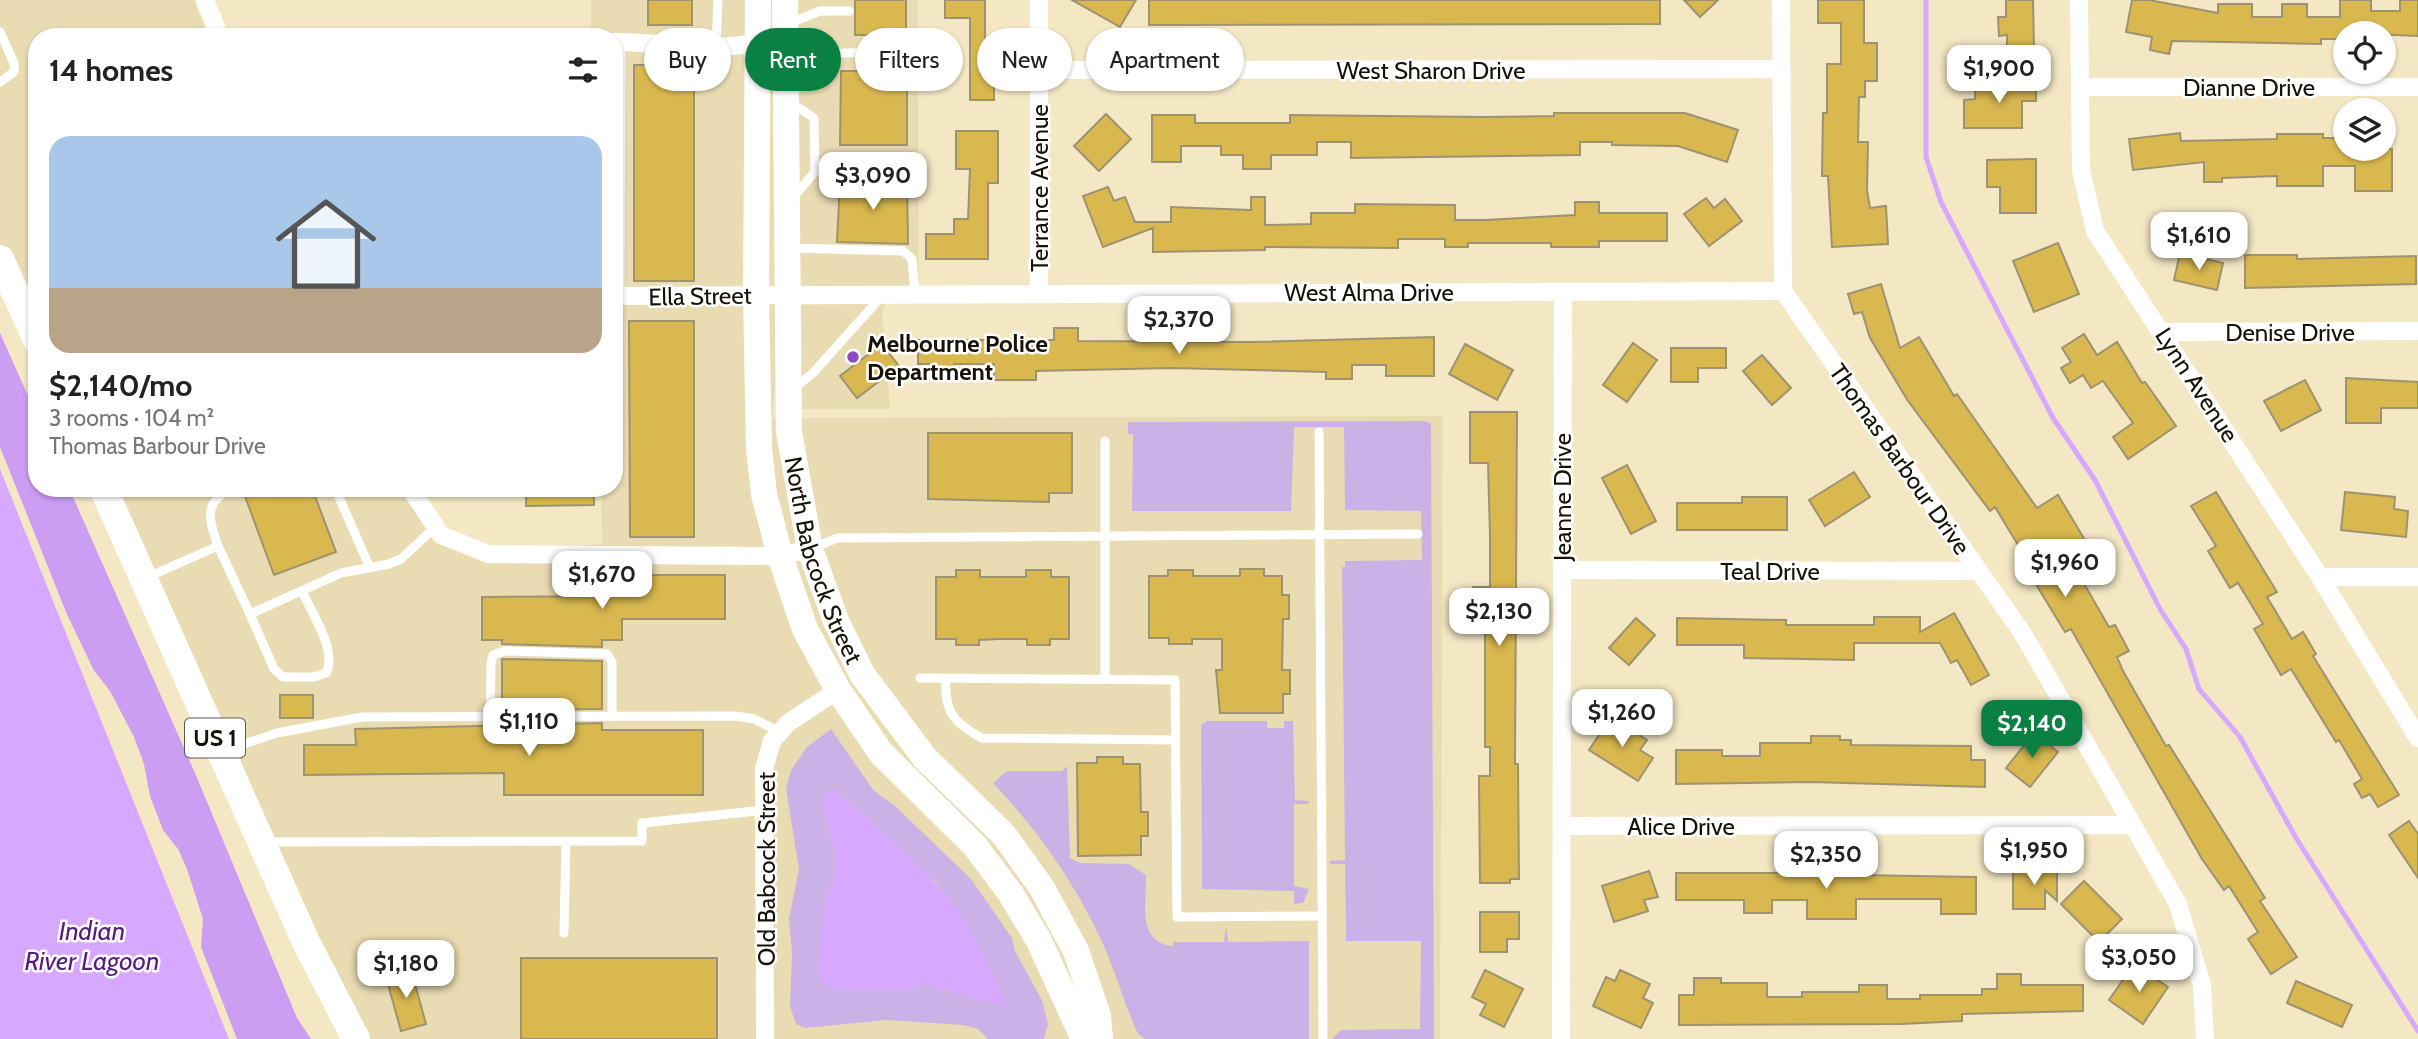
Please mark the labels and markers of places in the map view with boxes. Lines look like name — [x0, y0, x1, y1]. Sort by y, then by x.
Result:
pin: $1,900 — [1942, 46, 2056, 105]
pin: $3,090 — [816, 152, 930, 212]
pin: $1,610 — [2142, 212, 2256, 272]
pin: $2,370 — [1122, 296, 1236, 356]
place label: Melbourne Police Department — [867, 329, 1048, 386]
marker: Melbourne Police Department — [845, 349, 861, 365]
pin: $1,960 — [2008, 540, 2122, 599]
pin: $1,670 — [545, 552, 659, 611]
pin: $2,130 — [1442, 588, 1556, 648]
pin: $1,260 — [1565, 690, 1679, 749]
pin: $1,110 — [472, 698, 586, 758]
pin: $2,140 — [1975, 700, 2089, 760]
pin: $1,950 — [1977, 828, 2091, 887]
pin: $2,350 — [1769, 832, 1883, 891]
pin: $3,050 — [2082, 934, 2196, 994]
pin: $1,180 — [349, 940, 463, 1000]

